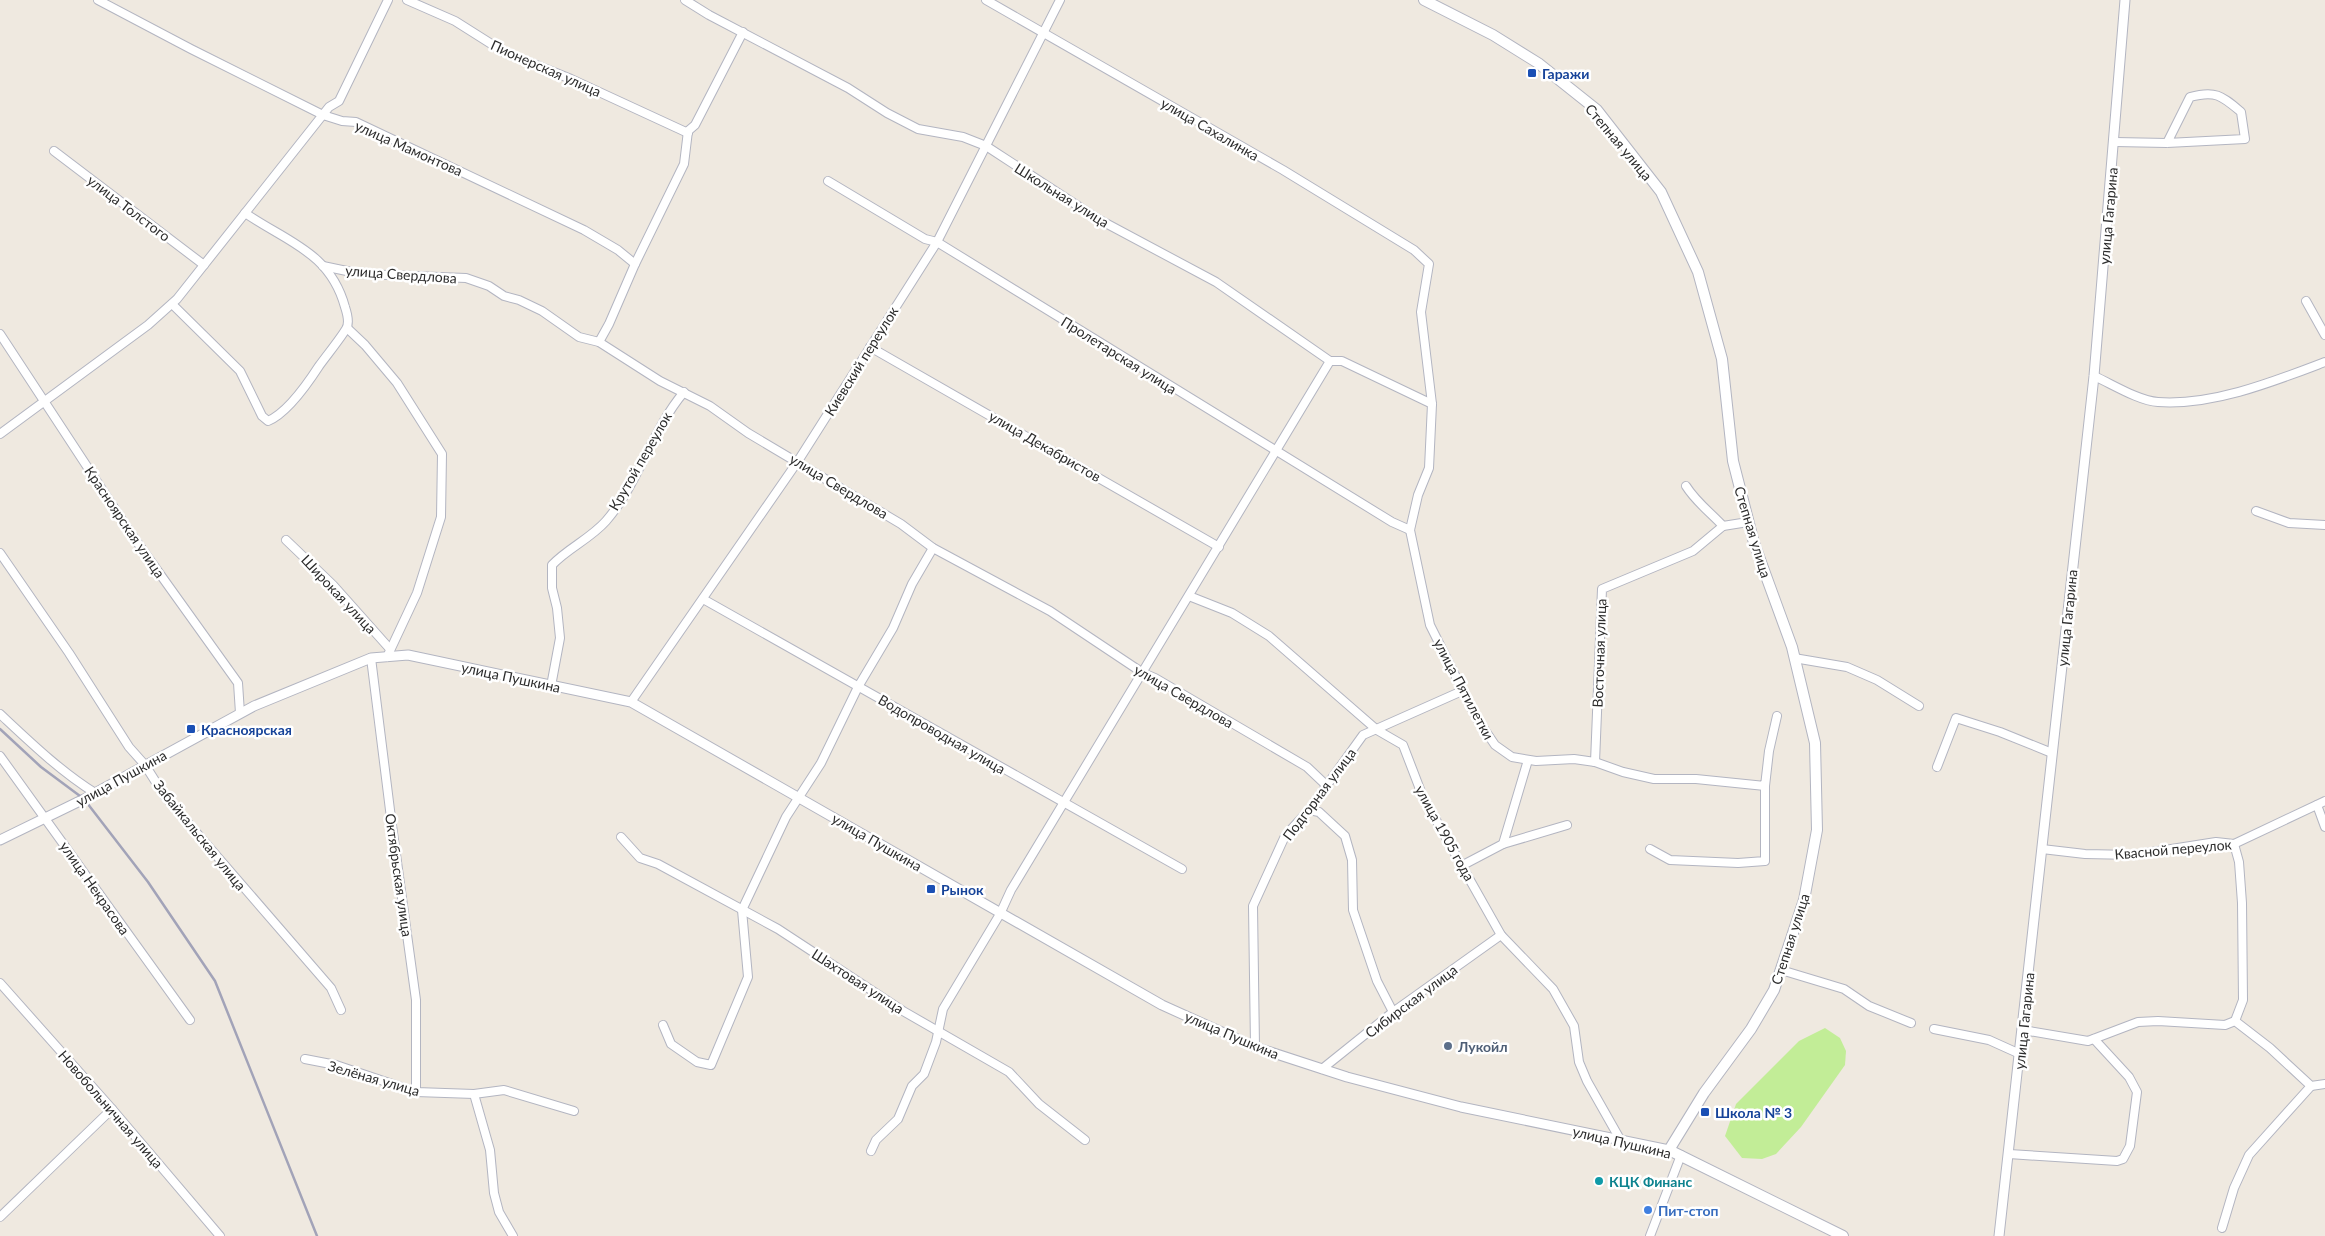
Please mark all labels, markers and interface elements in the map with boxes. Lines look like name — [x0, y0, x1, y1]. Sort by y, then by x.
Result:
street label: Пионерская улица — [488, 36, 604, 100]
place label: Гаражи — [1542, 65, 1589, 82]
marker: Гаражи — [1526, 67, 1538, 79]
street label: улица Сахалинка — [1158, 94, 1262, 164]
street label: Степная улица — [1582, 100, 1656, 184]
street label: улица Мамонтова — [353, 117, 465, 179]
street label: Школьная улица — [1012, 159, 1112, 231]
street label: улица Гагарина — [2095, 167, 2121, 265]
street label: улица Толстого — [84, 171, 174, 245]
street label: улица Свердлова — [345, 262, 457, 286]
street label: Киевский переулок — [821, 303, 902, 419]
street label: Пролетарская улица — [1058, 313, 1180, 397]
street label: улица Декабристов — [986, 407, 1104, 485]
street label: Крутой переулок — [605, 408, 675, 513]
street label: улица Свердлова — [787, 450, 891, 522]
street label: Красноярская улица — [81, 463, 169, 581]
street label: Степная улица — [1731, 484, 1775, 580]
street label: Широкая улица — [298, 551, 380, 637]
street label: улица Гагарина — [2053, 569, 2081, 667]
street label: Восточная улица — [1589, 598, 1609, 708]
street label: улица Пятилетки — [1430, 636, 1498, 742]
street label: улица Пушкина — [460, 658, 562, 696]
street label: улица Свердлова — [1131, 661, 1237, 731]
street label: Водопроводная улица — [876, 691, 1008, 777]
place label: Красноярская — [201, 721, 292, 738]
marker: Красноярская — [185, 723, 197, 735]
street label: Подгорная улица — [1279, 744, 1359, 844]
street label: улица Пушкина — [73, 746, 169, 810]
street label: Забайкальская улица — [150, 776, 250, 894]
street label: улица 1905 года — [1412, 782, 1478, 884]
street label: улица Пушкина — [829, 809, 925, 875]
street label: Октябрьская улица — [382, 812, 416, 938]
street label: Квасной переулок — [2114, 835, 2233, 863]
street label: улица Некрасова — [56, 838, 134, 938]
place label: Рынок — [941, 881, 984, 898]
marker: Рынок — [925, 883, 937, 895]
street label: Степная улица — [1767, 891, 1813, 987]
street label: Шахтовая улица — [809, 945, 907, 1017]
street label: Сибирская улица — [1362, 961, 1460, 1041]
street label: улица Гагарина — [2010, 972, 2038, 1070]
street label: улица Пушкина — [1182, 1007, 1282, 1063]
place label: Лукойл — [1457, 1038, 1508, 1055]
marker: Лукойл — [1442, 1040, 1454, 1052]
street label: Новобольничная улица — [55, 1047, 167, 1172]
street label: Зелёная улица — [326, 1057, 422, 1099]
place label: Школа № 3 — [1715, 1104, 1792, 1121]
marker: Школа № 3 — [1699, 1106, 1711, 1118]
street label: улица Пушкина — [1571, 1122, 1673, 1162]
place label: КЦК Финанс — [1609, 1173, 1692, 1190]
marker: КЦК Финанс — [1593, 1175, 1605, 1187]
place label: Пит-стоп — [1658, 1202, 1719, 1219]
marker: Пит-стоп — [1642, 1204, 1654, 1216]

